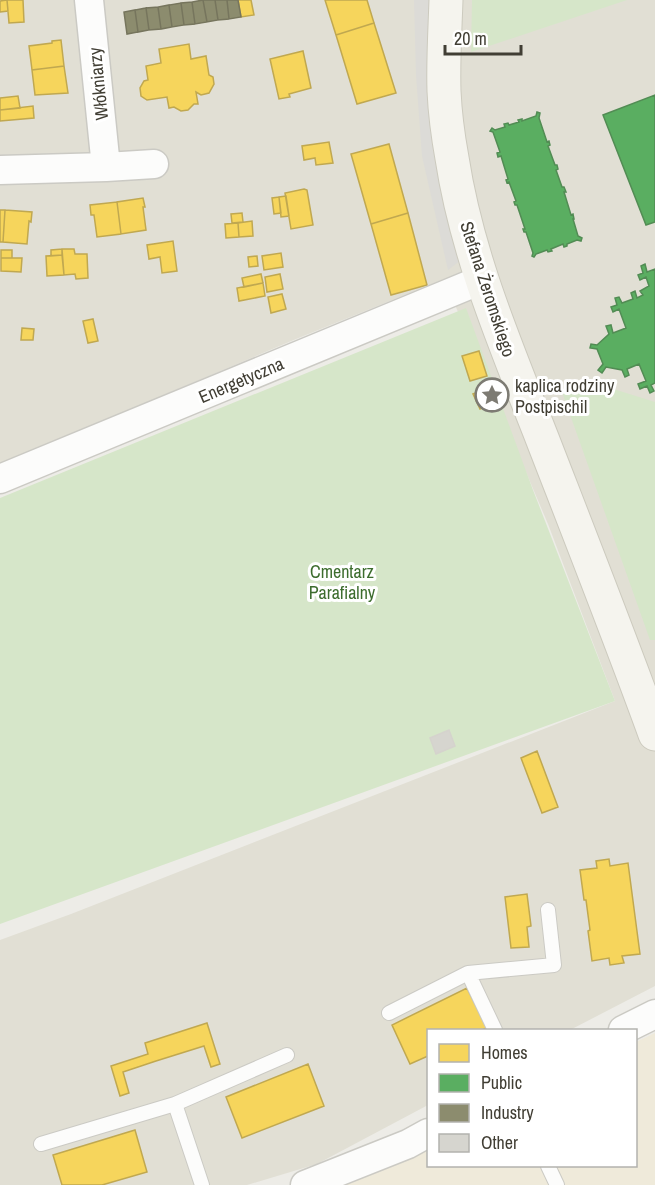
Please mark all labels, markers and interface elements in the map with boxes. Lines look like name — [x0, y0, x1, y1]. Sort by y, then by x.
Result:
scale bar — [445, 18, 522, 56]
text: 20 m — [454, 26, 487, 51]
street label: Włókniarzy — [82, 46, 114, 122]
street label: Stefana Żeromskiego — [454, 218, 522, 360]
street label: Energetyczna — [195, 351, 287, 409]
place label: kaplica rodziny Postpischil — [515, 373, 615, 419]
place icon: kaplica rodziny Postpischil — [474, 377, 510, 413]
park label: Cmentarz Parafialny — [309, 559, 376, 605]
legend — [427, 1029, 637, 1167]
text: Homes — [481, 1040, 528, 1065]
text: Public — [481, 1070, 522, 1095]
text: Industry — [481, 1100, 534, 1125]
text: Other — [481, 1130, 518, 1155]

